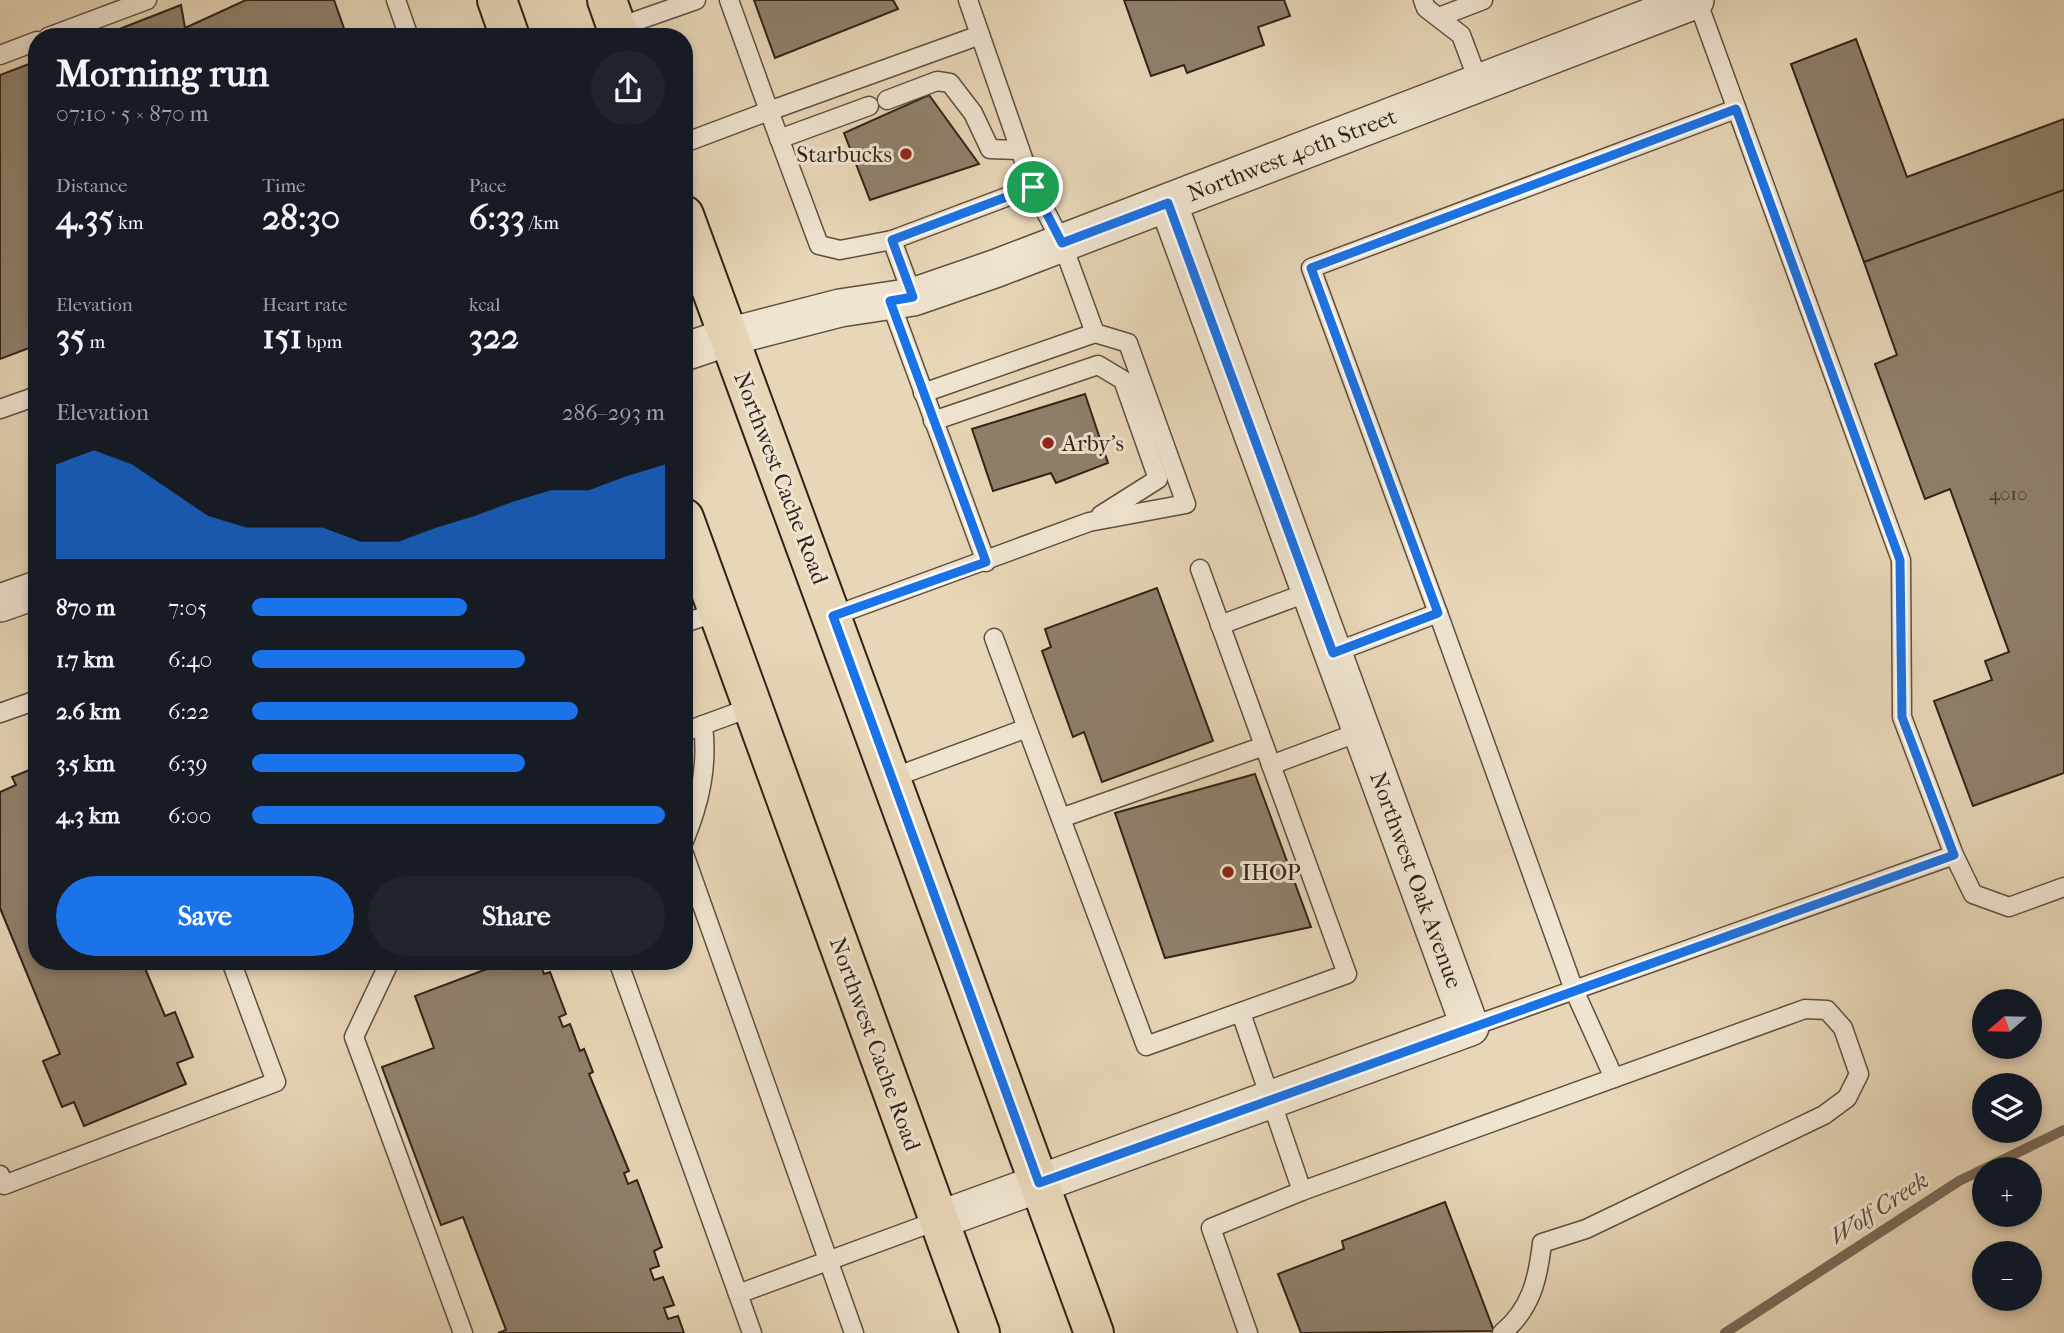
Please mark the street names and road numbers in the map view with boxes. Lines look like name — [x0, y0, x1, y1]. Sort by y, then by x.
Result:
street label: Northwest 40th Street — [1184, 103, 1400, 207]
street label: Northwest Cache Road — [728, 368, 834, 588]
street label: Northwest Oak Avenue — [1364, 768, 1468, 992]
street label: Northwest Cache Road — [824, 934, 926, 1155]

